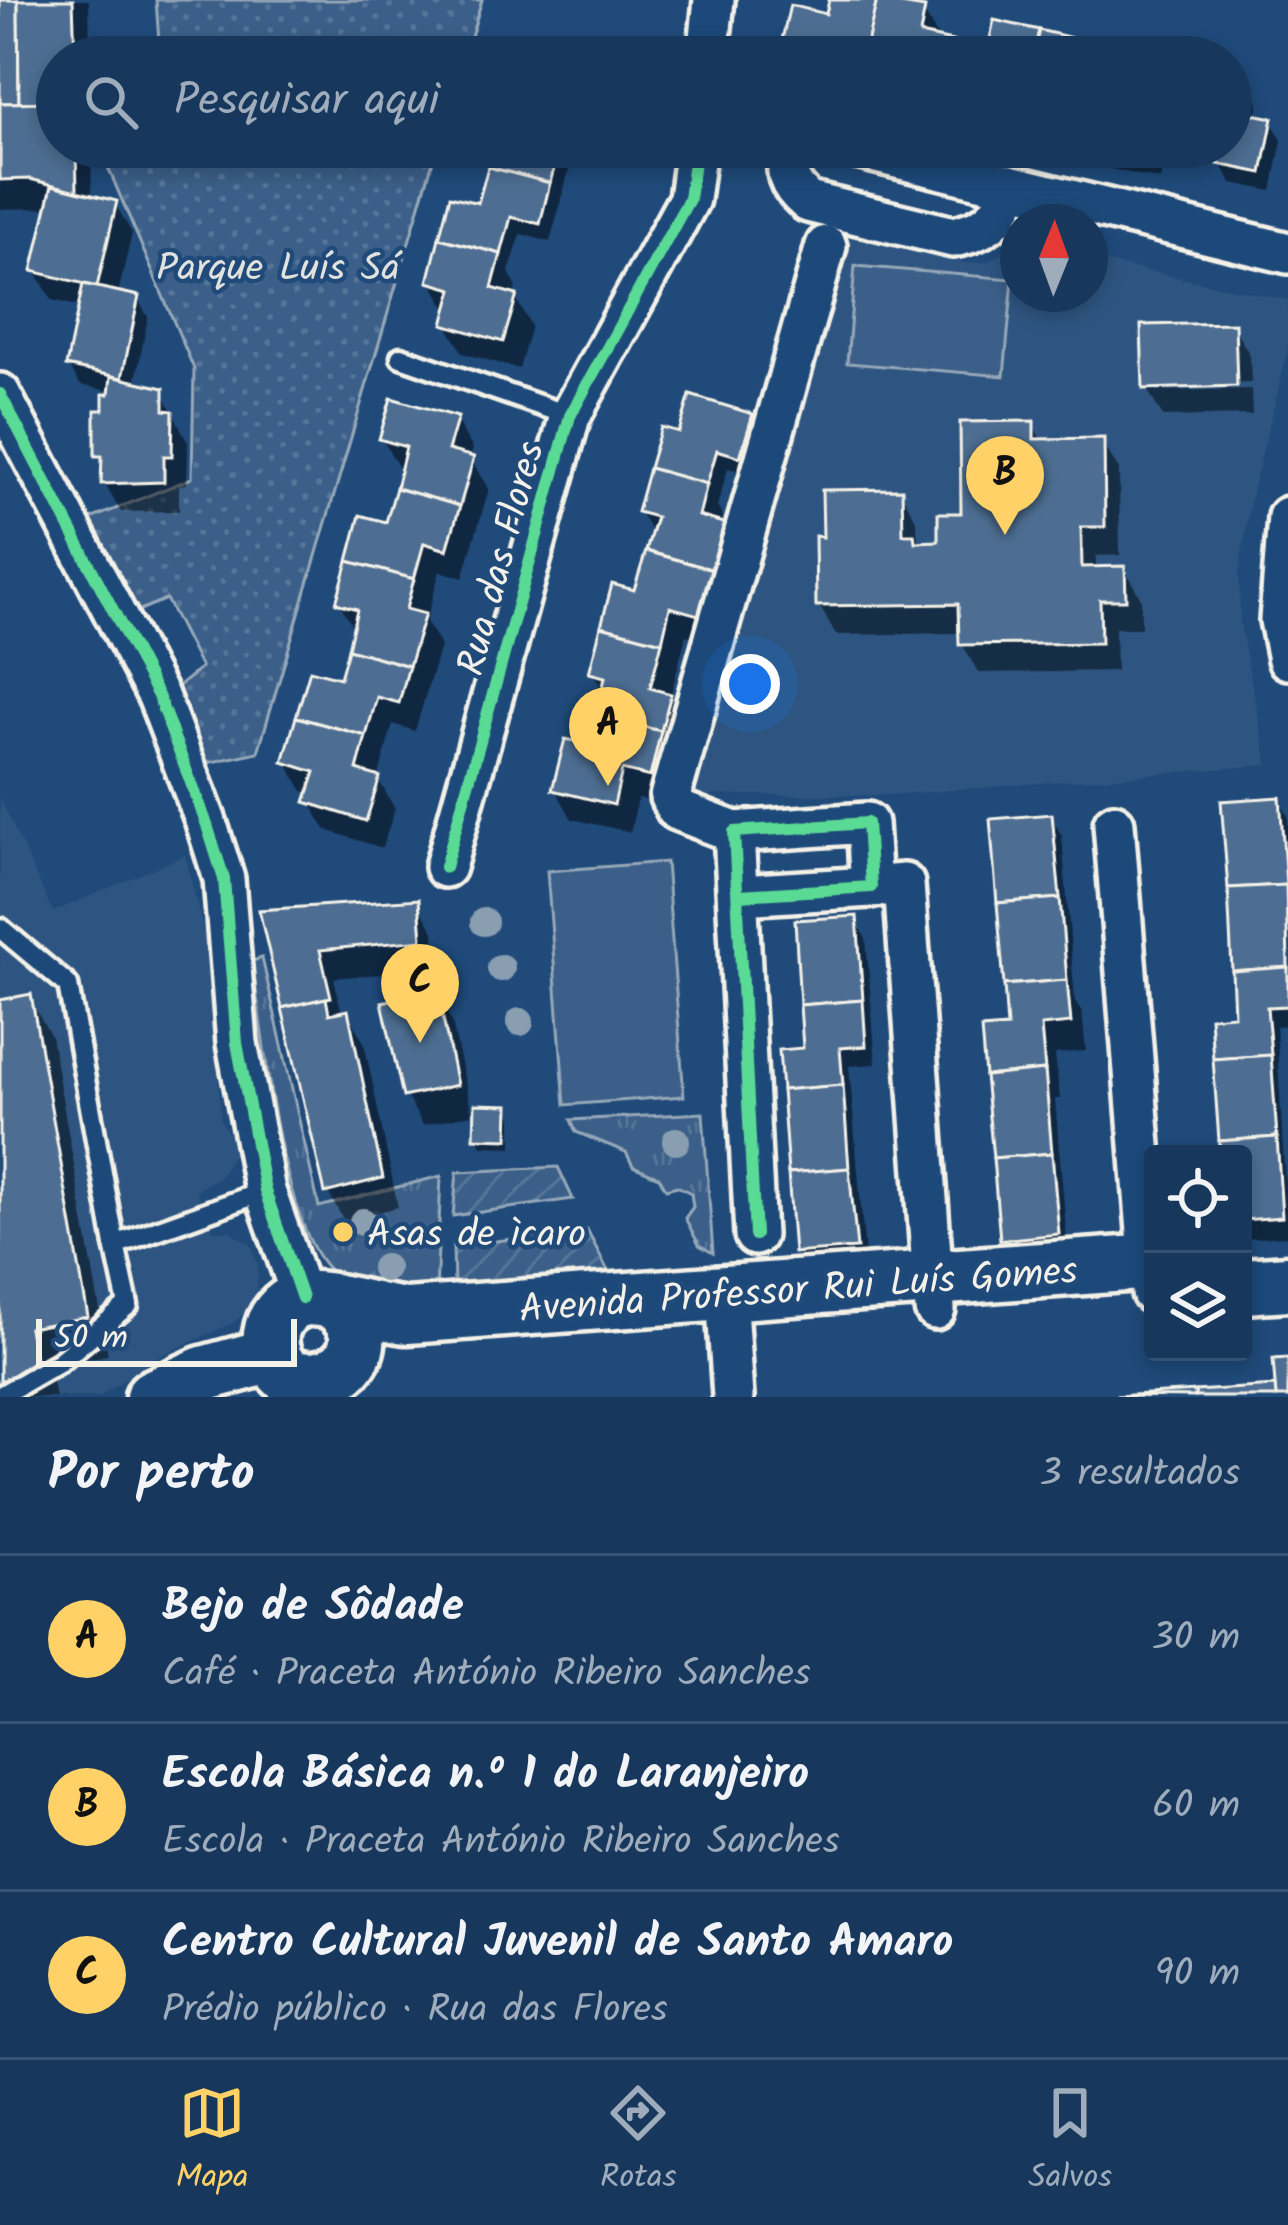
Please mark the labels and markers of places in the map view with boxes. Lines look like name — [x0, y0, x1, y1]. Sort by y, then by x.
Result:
pin: B — [966, 436, 1044, 535]
pin: A — [569, 687, 647, 786]
pin: C — [381, 944, 459, 1043]
place label: Asas de ìcaro — [367, 1205, 586, 1267]
marker: Asas de ìcaro — [330, 1219, 356, 1245]

